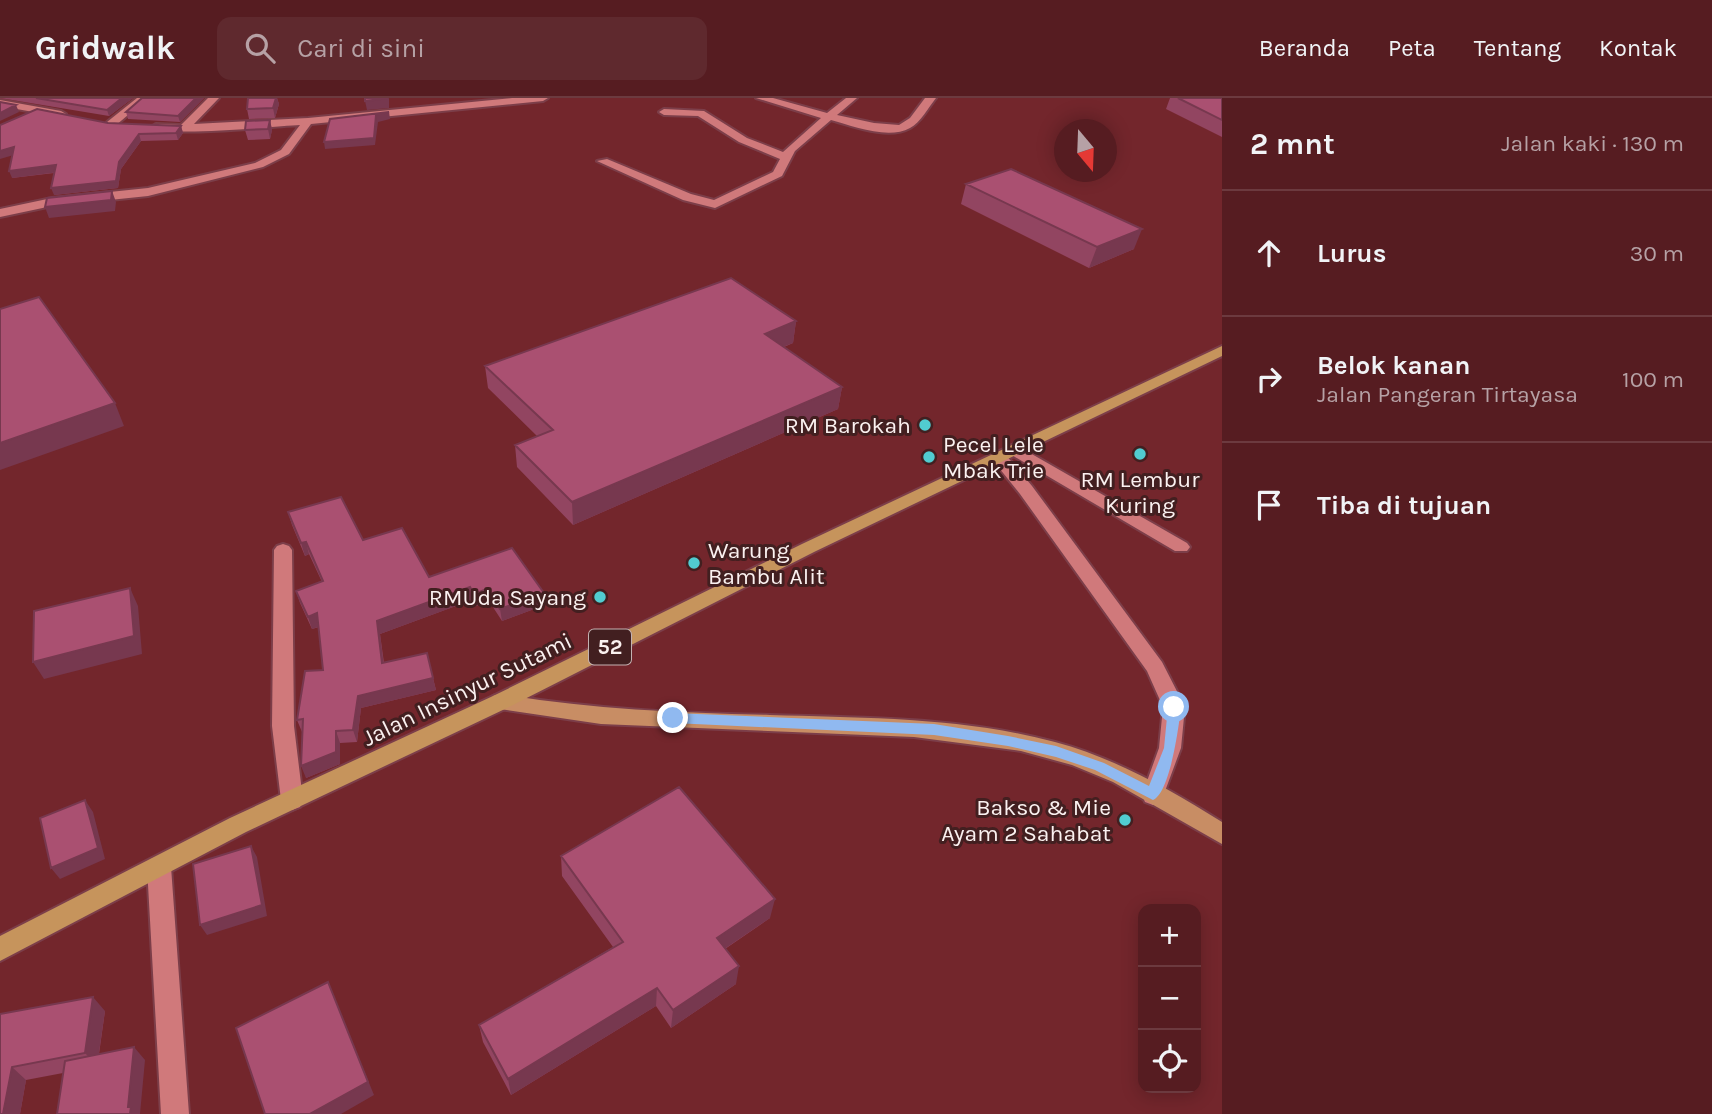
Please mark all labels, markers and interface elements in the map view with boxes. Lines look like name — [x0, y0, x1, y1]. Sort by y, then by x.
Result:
search box — [217, 17, 707, 80]
text: Gridwalk — [35, 29, 175, 67]
icon: search — [241, 29, 279, 67]
text: Cari di sini — [297, 33, 425, 64]
text: Beranda — [1259, 34, 1350, 62]
text: Peta — [1388, 34, 1436, 62]
text: Tentang — [1474, 34, 1561, 62]
text: Kontak — [1599, 34, 1677, 62]
north arrow — [1054, 119, 1117, 182]
text: 2 mnt — [1250, 126, 1335, 162]
text: Jalan kaki · 130 m — [1501, 130, 1684, 157]
icon: ahead — [1250, 234, 1288, 272]
text: Lurus — [1317, 238, 1386, 269]
text: 30 m — [1630, 240, 1684, 267]
text: Belok kanan — [1317, 350, 1470, 381]
icon: right — [1250, 360, 1288, 398]
text: 100 m — [1622, 366, 1684, 393]
text: Jalan Pangeran Tirtayasa — [1317, 381, 1578, 408]
place label: RM Barokah — [785, 412, 911, 439]
marker: RM Barokah — [917, 417, 933, 433]
place label: Pecel Lele Mbak Trie — [943, 431, 1044, 484]
marker: RM Lembur Kuring — [1132, 446, 1148, 462]
marker: Pecel Lele Mbak Trie — [921, 449, 937, 465]
place label: RM Lembur Kuring — [1081, 466, 1200, 519]
icon: arrive — [1250, 486, 1288, 524]
text: Tiba di tujuan — [1317, 490, 1491, 521]
place label: Warung Bambu Alit — [708, 537, 825, 590]
marker: Warung Bambu Alit — [686, 555, 702, 571]
place label: RMUda Sayang — [429, 584, 586, 611]
marker: RMUda Sayang — [592, 589, 608, 605]
street label: Jalan Insinyur Sutami — [358, 627, 576, 752]
road number: 52 — [589, 630, 631, 664]
route start — [1158, 691, 1189, 722]
route end — [657, 702, 688, 733]
place label: Bakso & Mie Ayam 2 Sahabat — [941, 794, 1111, 847]
marker: Bakso & Mie Ayam 2 Sahabat — [1117, 812, 1133, 828]
map controls — [1138, 904, 1201, 1093]
button: + — [1138, 904, 1201, 967]
button: − — [1138, 967, 1201, 1030]
button: locate — [1138, 1030, 1201, 1093]

